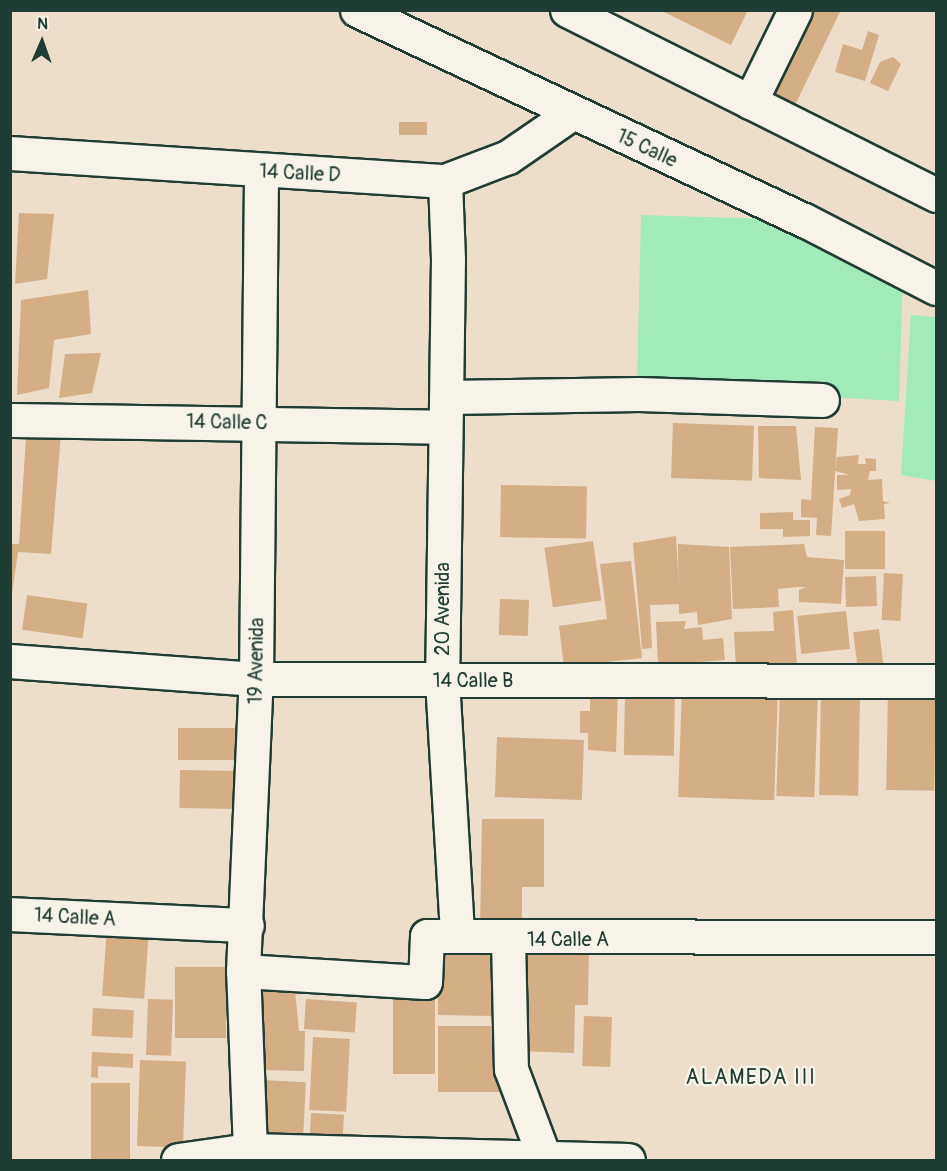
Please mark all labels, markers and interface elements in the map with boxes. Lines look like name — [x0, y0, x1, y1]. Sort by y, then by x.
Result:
north arrow — [12, 12, 72, 72]
text: N — [37, 14, 48, 34]
street label: 15 Calle — [613, 124, 681, 172]
street label: 14 Calle D — [259, 159, 341, 187]
street label: 14 Calle C — [186, 409, 268, 435]
street label: 20 Avenida — [430, 562, 454, 656]
street label: 19 Avenida — [243, 617, 269, 705]
street label: 14 Calle B — [433, 668, 513, 692]
street label: 14 Calle A — [33, 903, 117, 931]
street label: 14 Calle A — [527, 927, 609, 951]
district label: ALAMEDA III — [686, 1065, 816, 1091]

